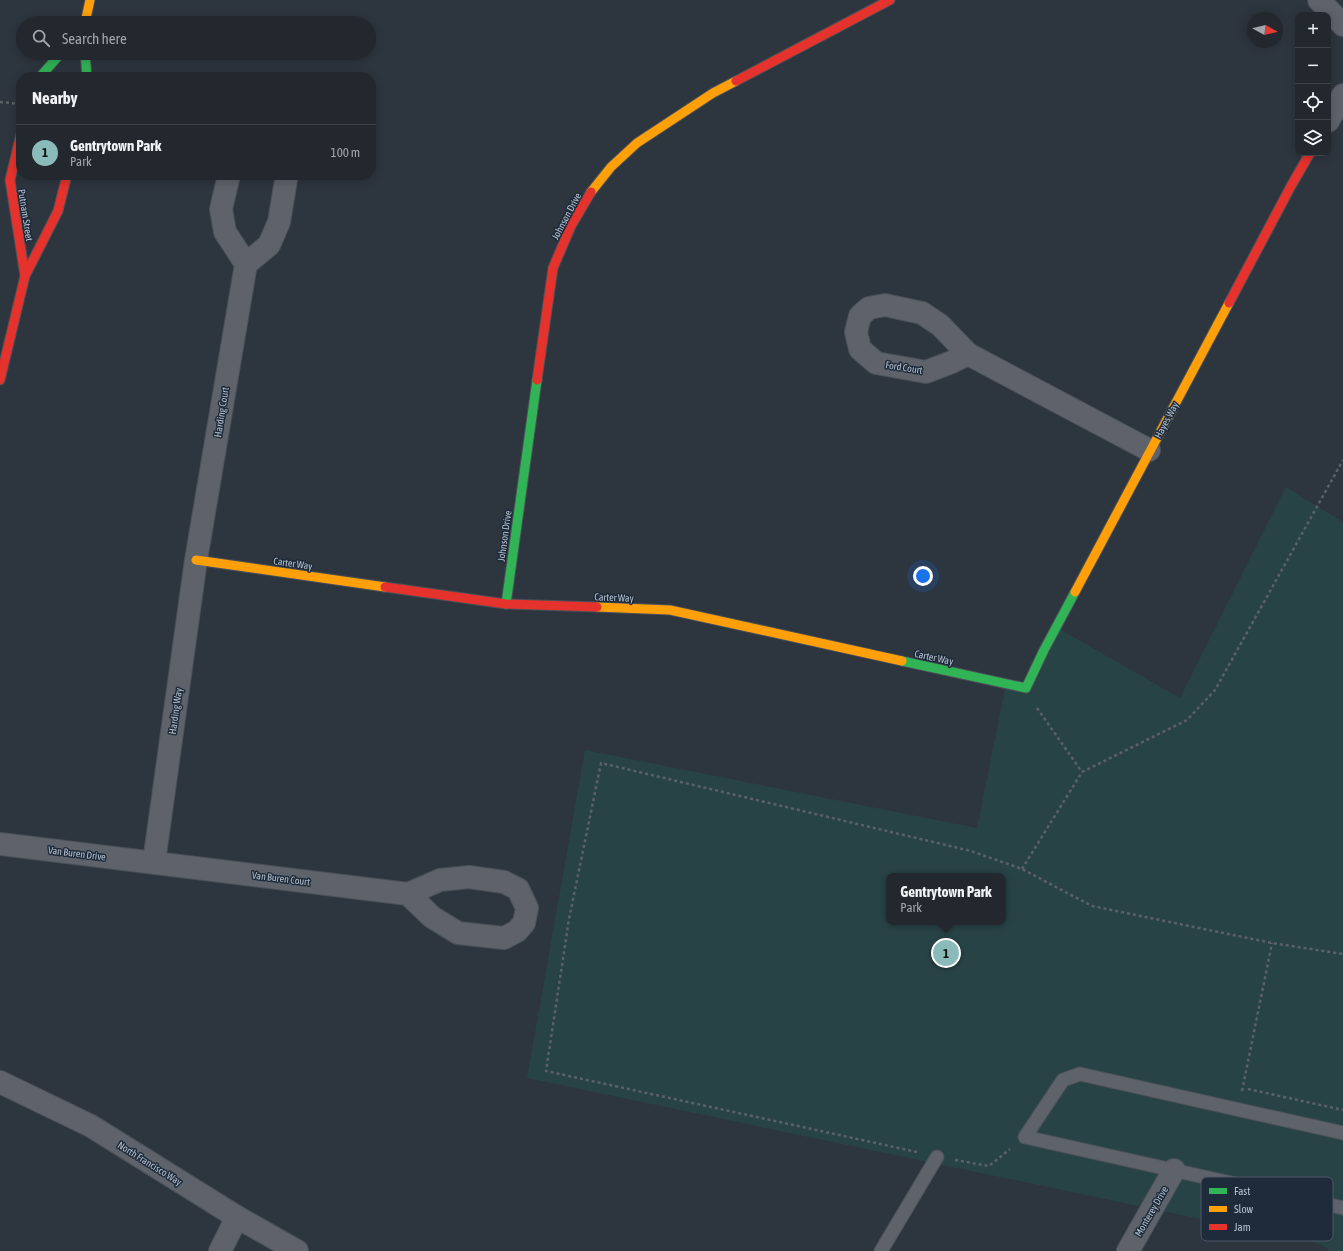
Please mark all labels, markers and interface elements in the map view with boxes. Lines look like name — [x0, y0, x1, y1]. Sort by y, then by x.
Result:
north arrow — [1247, 12, 1283, 48]
map controls — [1295, 12, 1331, 156]
button: + — [1295, 12, 1331, 48]
search box — [16, 16, 376, 60]
icon: search — [30, 27, 52, 49]
text: Search here — [62, 30, 127, 47]
button: − — [1295, 48, 1331, 84]
button: locate — [1295, 84, 1331, 120]
text: Nearby — [32, 88, 78, 108]
button: layers — [1295, 120, 1331, 156]
text: Gentrytown Park — [70, 137, 161, 154]
text: 1 — [42, 145, 48, 160]
text: 100 m — [331, 145, 360, 160]
text: Park — [70, 154, 92, 169]
street label: Putnam Street — [16, 188, 35, 242]
street label: Johnson Drive — [550, 191, 584, 242]
street label: Ford Court — [885, 359, 923, 376]
street label: Harding Court — [212, 386, 231, 438]
street label: Hayes Way — [1152, 400, 1181, 440]
street label: Johnson Drive — [495, 509, 514, 562]
street label: Carter Way — [273, 555, 313, 572]
your location — [913, 566, 933, 586]
street label: Carter Way — [594, 591, 634, 604]
street label: Carter Way — [913, 648, 954, 667]
street label: Harding Way — [167, 687, 184, 735]
street label: Van Buren Drive — [47, 844, 107, 863]
street label: Van Buren Court — [251, 869, 311, 888]
popup — [886, 873, 1006, 925]
text: Gentrytown Park — [900, 883, 992, 900]
text: Park — [900, 900, 922, 915]
pin: 1 — [933, 938, 959, 968]
street label: North Francisco Way — [116, 1139, 184, 1188]
legend — [1201, 1177, 1333, 1241]
street label: Monterey Drive — [1133, 1184, 1170, 1238]
text: Fast — [1234, 1185, 1250, 1197]
text: Slow — [1234, 1203, 1253, 1215]
text: Jam — [1234, 1221, 1251, 1233]

